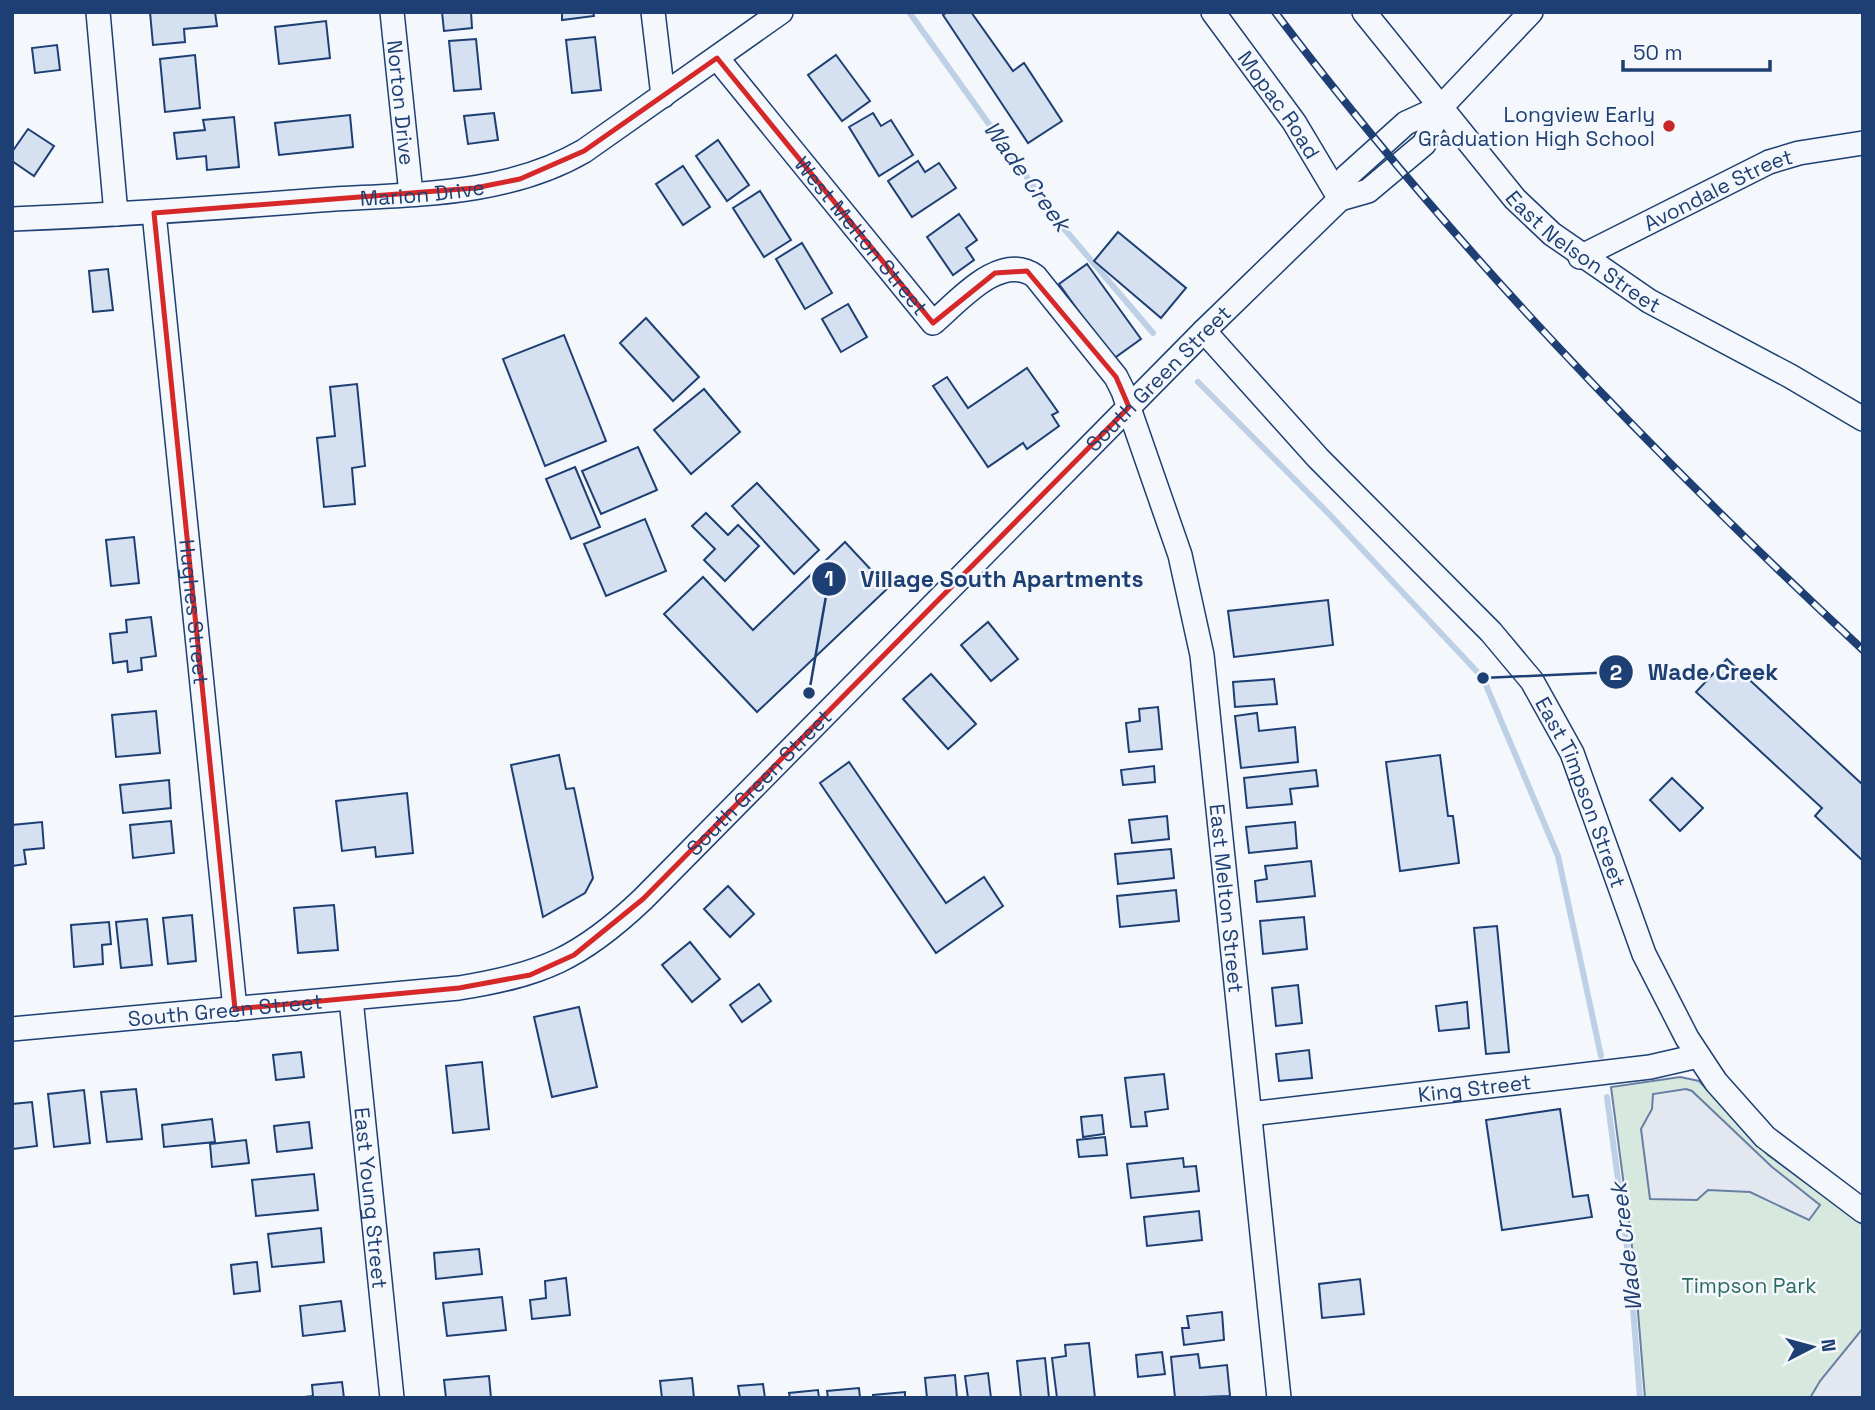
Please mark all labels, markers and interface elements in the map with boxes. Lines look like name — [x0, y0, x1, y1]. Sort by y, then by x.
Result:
scale bar — [1623, 28, 1770, 72]
street label: Norton Drive — [381, 39, 421, 166]
text: 50 m — [1633, 39, 1683, 66]
street label: Mopac Road — [1232, 45, 1326, 164]
place label: Longview Early Graduation High School — [1418, 101, 1655, 152]
water label: Wade Creek — [977, 115, 1079, 239]
marker: Longview Early Graduation High School — [1661, 118, 1677, 134]
street label: Avondale Street — [1639, 142, 1796, 236]
street label: West Melton Street — [789, 151, 934, 320]
street label: Marion Drive — [359, 173, 486, 211]
street label: East Nelson Street — [1500, 185, 1666, 318]
street label: South Green Street — [1079, 299, 1236, 457]
street label: Hughes Street — [174, 538, 215, 686]
callout: Village South Apartments — [812, 557, 1158, 601]
text: Village South Apartments — [860, 564, 1144, 594]
text: 1 — [824, 565, 834, 592]
callout: Wade Creek — [1598, 650, 1792, 694]
text: Wade Creek — [1648, 657, 1778, 687]
text: 2 — [1610, 659, 1622, 686]
street label: East Timpson Street — [1530, 692, 1633, 891]
street label: South Green Street — [680, 703, 837, 861]
street label: East Melton Street — [1204, 802, 1250, 994]
street label: South Green Street — [127, 987, 324, 1032]
street label: King Street — [1416, 1068, 1533, 1108]
street label: East Young Street — [349, 1106, 394, 1290]
water label: Wade Creek — [1603, 1178, 1649, 1313]
park label: Timpson Park — [1682, 1272, 1816, 1299]
north arrow — [1777, 1312, 1847, 1382]
text: N — [1815, 1338, 1842, 1353]

